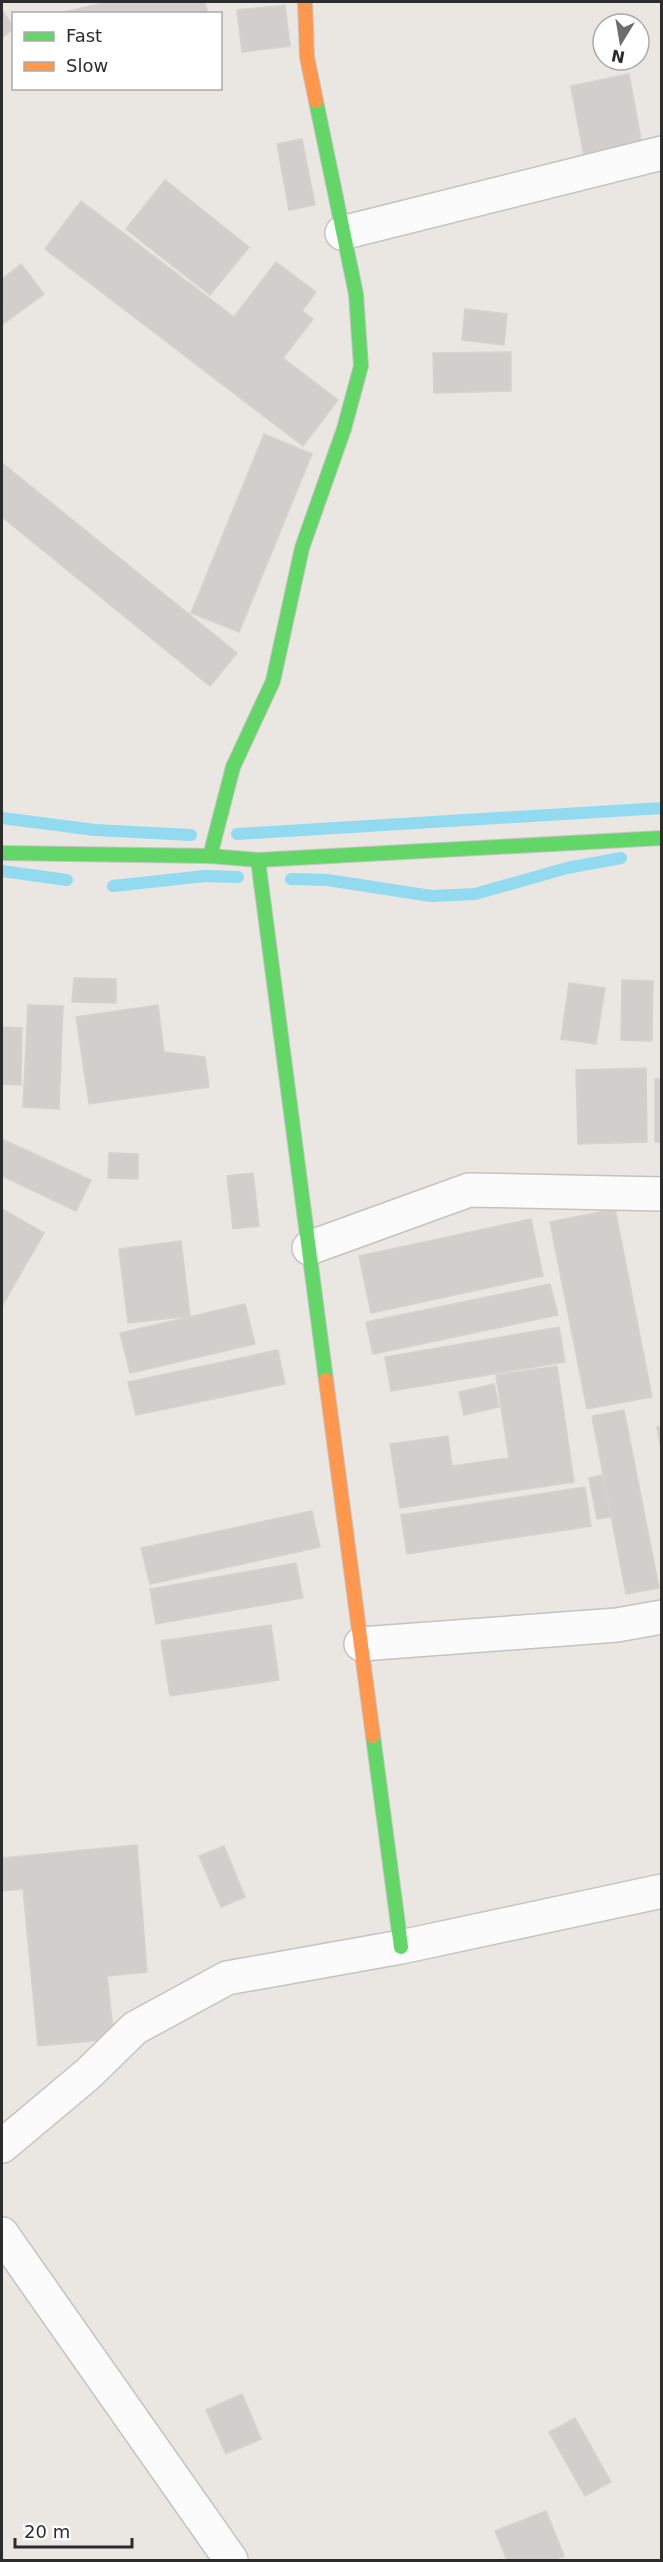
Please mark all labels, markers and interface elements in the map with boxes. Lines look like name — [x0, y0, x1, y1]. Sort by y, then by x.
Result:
legend — [12, 12, 222, 90]
north arrow — [591, 12, 651, 72]
text: Fast — [66, 25, 102, 46]
text: N — [610, 46, 627, 67]
text: Slow — [66, 55, 108, 76]
scale bar — [15, 2511, 132, 2549]
text: 20 m — [24, 2521, 70, 2542]

